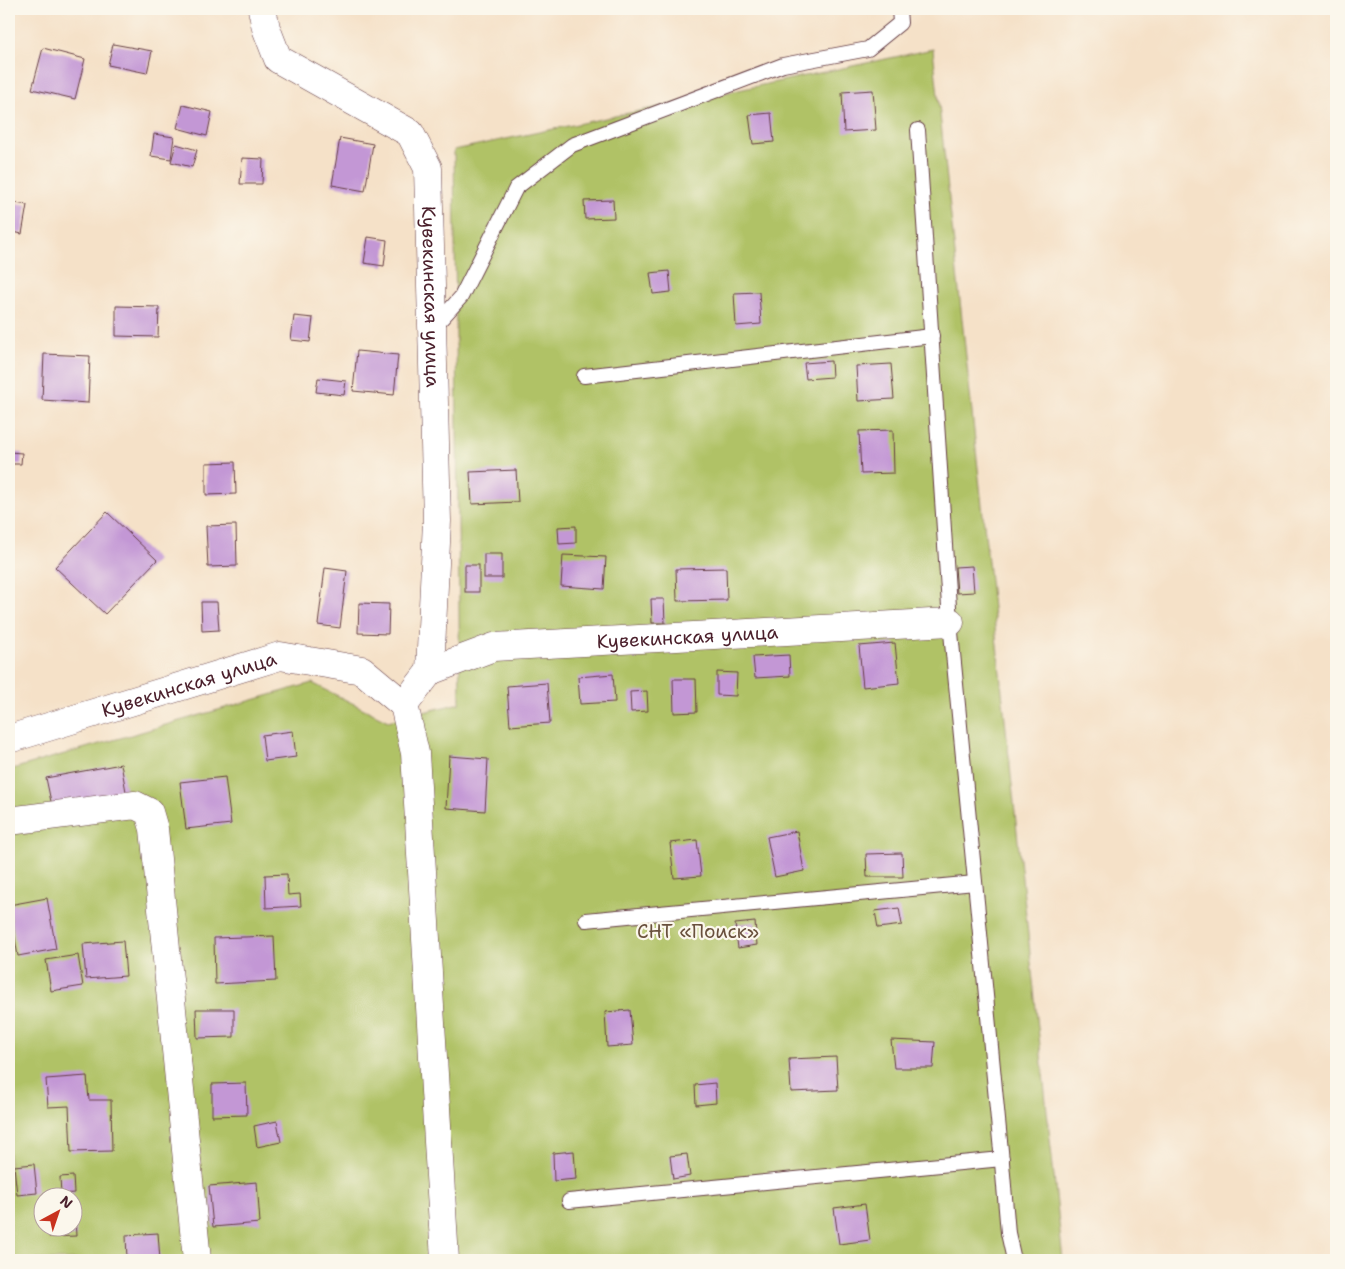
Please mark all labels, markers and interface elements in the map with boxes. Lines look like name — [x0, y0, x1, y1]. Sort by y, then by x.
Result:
street label: Кувекинская улица — [416, 205, 446, 388]
street label: Кувекинская улица — [596, 619, 779, 654]
street label: Кувекинская улица — [98, 646, 280, 723]
park label: СНТ «Поиск» — [637, 919, 759, 944]
north arrow — [32, 1186, 82, 1236]
text: N — [56, 1192, 76, 1213]

